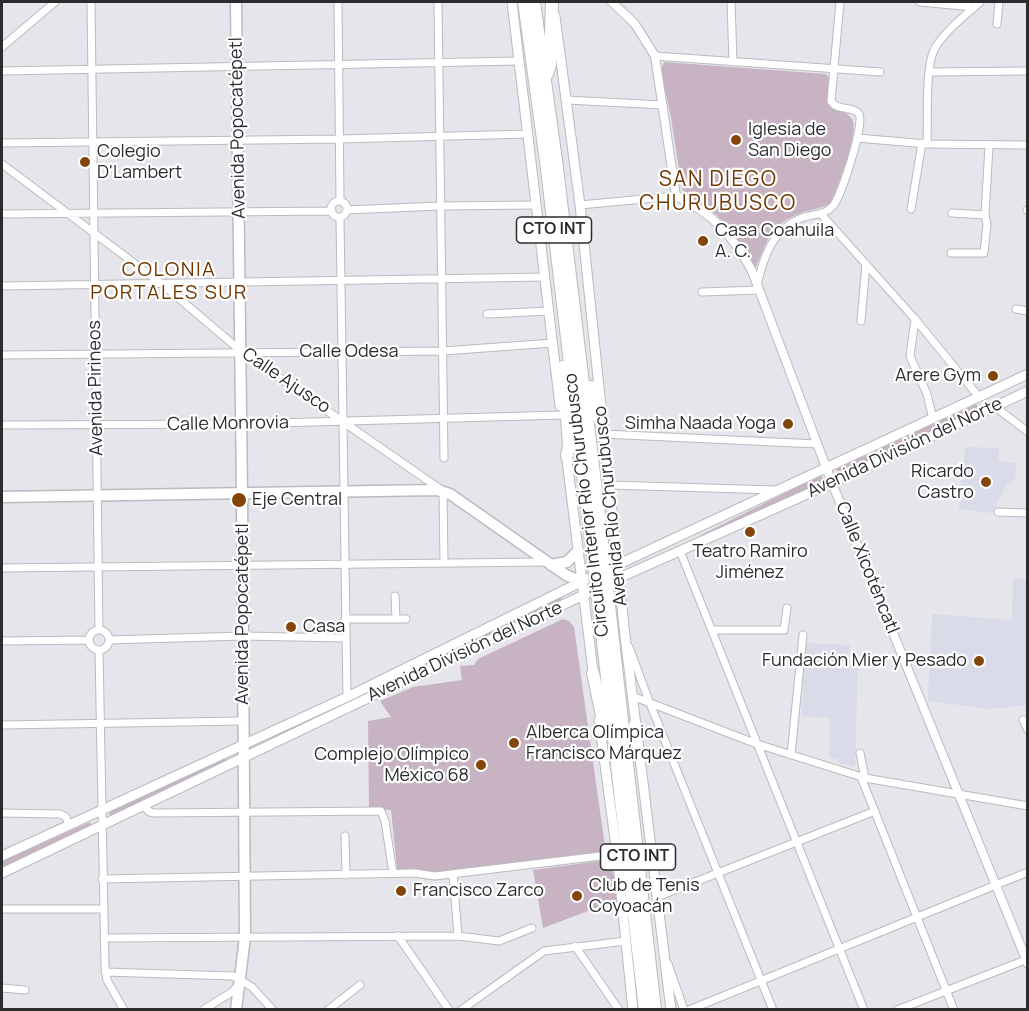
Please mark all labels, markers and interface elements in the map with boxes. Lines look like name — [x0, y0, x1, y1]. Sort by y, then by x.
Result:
street label: Avenida Popocatépetl — [226, 37, 250, 219]
place label: Iglesia de San Diego — [748, 119, 832, 162]
marker: Iglesia de San Diego — [729, 133, 743, 147]
place label: Colegio D'Lambert — [97, 141, 182, 184]
marker: Colegio D'Lambert — [78, 155, 92, 169]
district label: SAN DIEGO CHURUBUSCO — [639, 167, 797, 217]
road number: CTO INT — [516, 217, 592, 243]
place label: Casa Coahuila A. C. — [715, 220, 834, 262]
marker: Casa Coahuila A. C. — [696, 234, 710, 248]
district label: COLONIA PORTALES SUR — [90, 258, 248, 305]
street label: Avenida Pirineos — [84, 320, 108, 456]
street label: Calle Odesa — [299, 341, 399, 363]
street label: Calle Ajusco — [238, 344, 334, 418]
place label: Arere Gym — [895, 365, 981, 387]
marker: Arere Gym — [986, 369, 1000, 383]
street label: Circuito Interior Río Churubusco — [560, 372, 614, 638]
street label: Avenida División del Norte — [804, 393, 1006, 503]
street label: Avenida Río Churubusco — [590, 405, 632, 607]
street label: Calle Monrovia — [167, 412, 289, 436]
place label: Simha Naada Yoga — [625, 413, 776, 435]
marker: Simha Naada Yoga — [781, 417, 795, 431]
place label: Ricardo Castro — [911, 461, 974, 504]
marker: Ricardo Castro — [979, 475, 993, 489]
place label: Eje Central — [252, 489, 342, 511]
marker: Eje Central — [230, 491, 248, 509]
street label: Calle Xicoténcatl — [831, 499, 903, 637]
street label: Avenida Popocatépetl — [232, 523, 254, 705]
marker: Teatro Ramiro Jiménez — [743, 525, 757, 539]
place label: Teatro Ramiro Jiménez — [692, 541, 808, 584]
street label: Avenida División del Norte — [364, 597, 566, 707]
place label: Casa — [303, 616, 345, 638]
marker: Casa — [284, 620, 298, 634]
place label: Fundación Mier y Pesado — [762, 650, 967, 672]
marker: Fundación Mier y Pesado — [972, 654, 986, 668]
place label: Alberca Olímpica Francisco Márquez — [526, 722, 682, 764]
marker: Alberca Olímpica Francisco Márquez — [507, 736, 521, 750]
place label: Complejo Olímpico México 68 — [314, 744, 469, 786]
marker: Complejo Olímpico México 68 — [474, 758, 488, 772]
road number: CTO INT — [600, 844, 676, 870]
place label: Club de Tenis Coyoacán — [589, 875, 700, 918]
place label: Francisco Zarco — [413, 880, 544, 902]
marker: Francisco Zarco — [394, 884, 408, 898]
marker: Club de Tenis Coyoacán — [570, 889, 584, 903]

